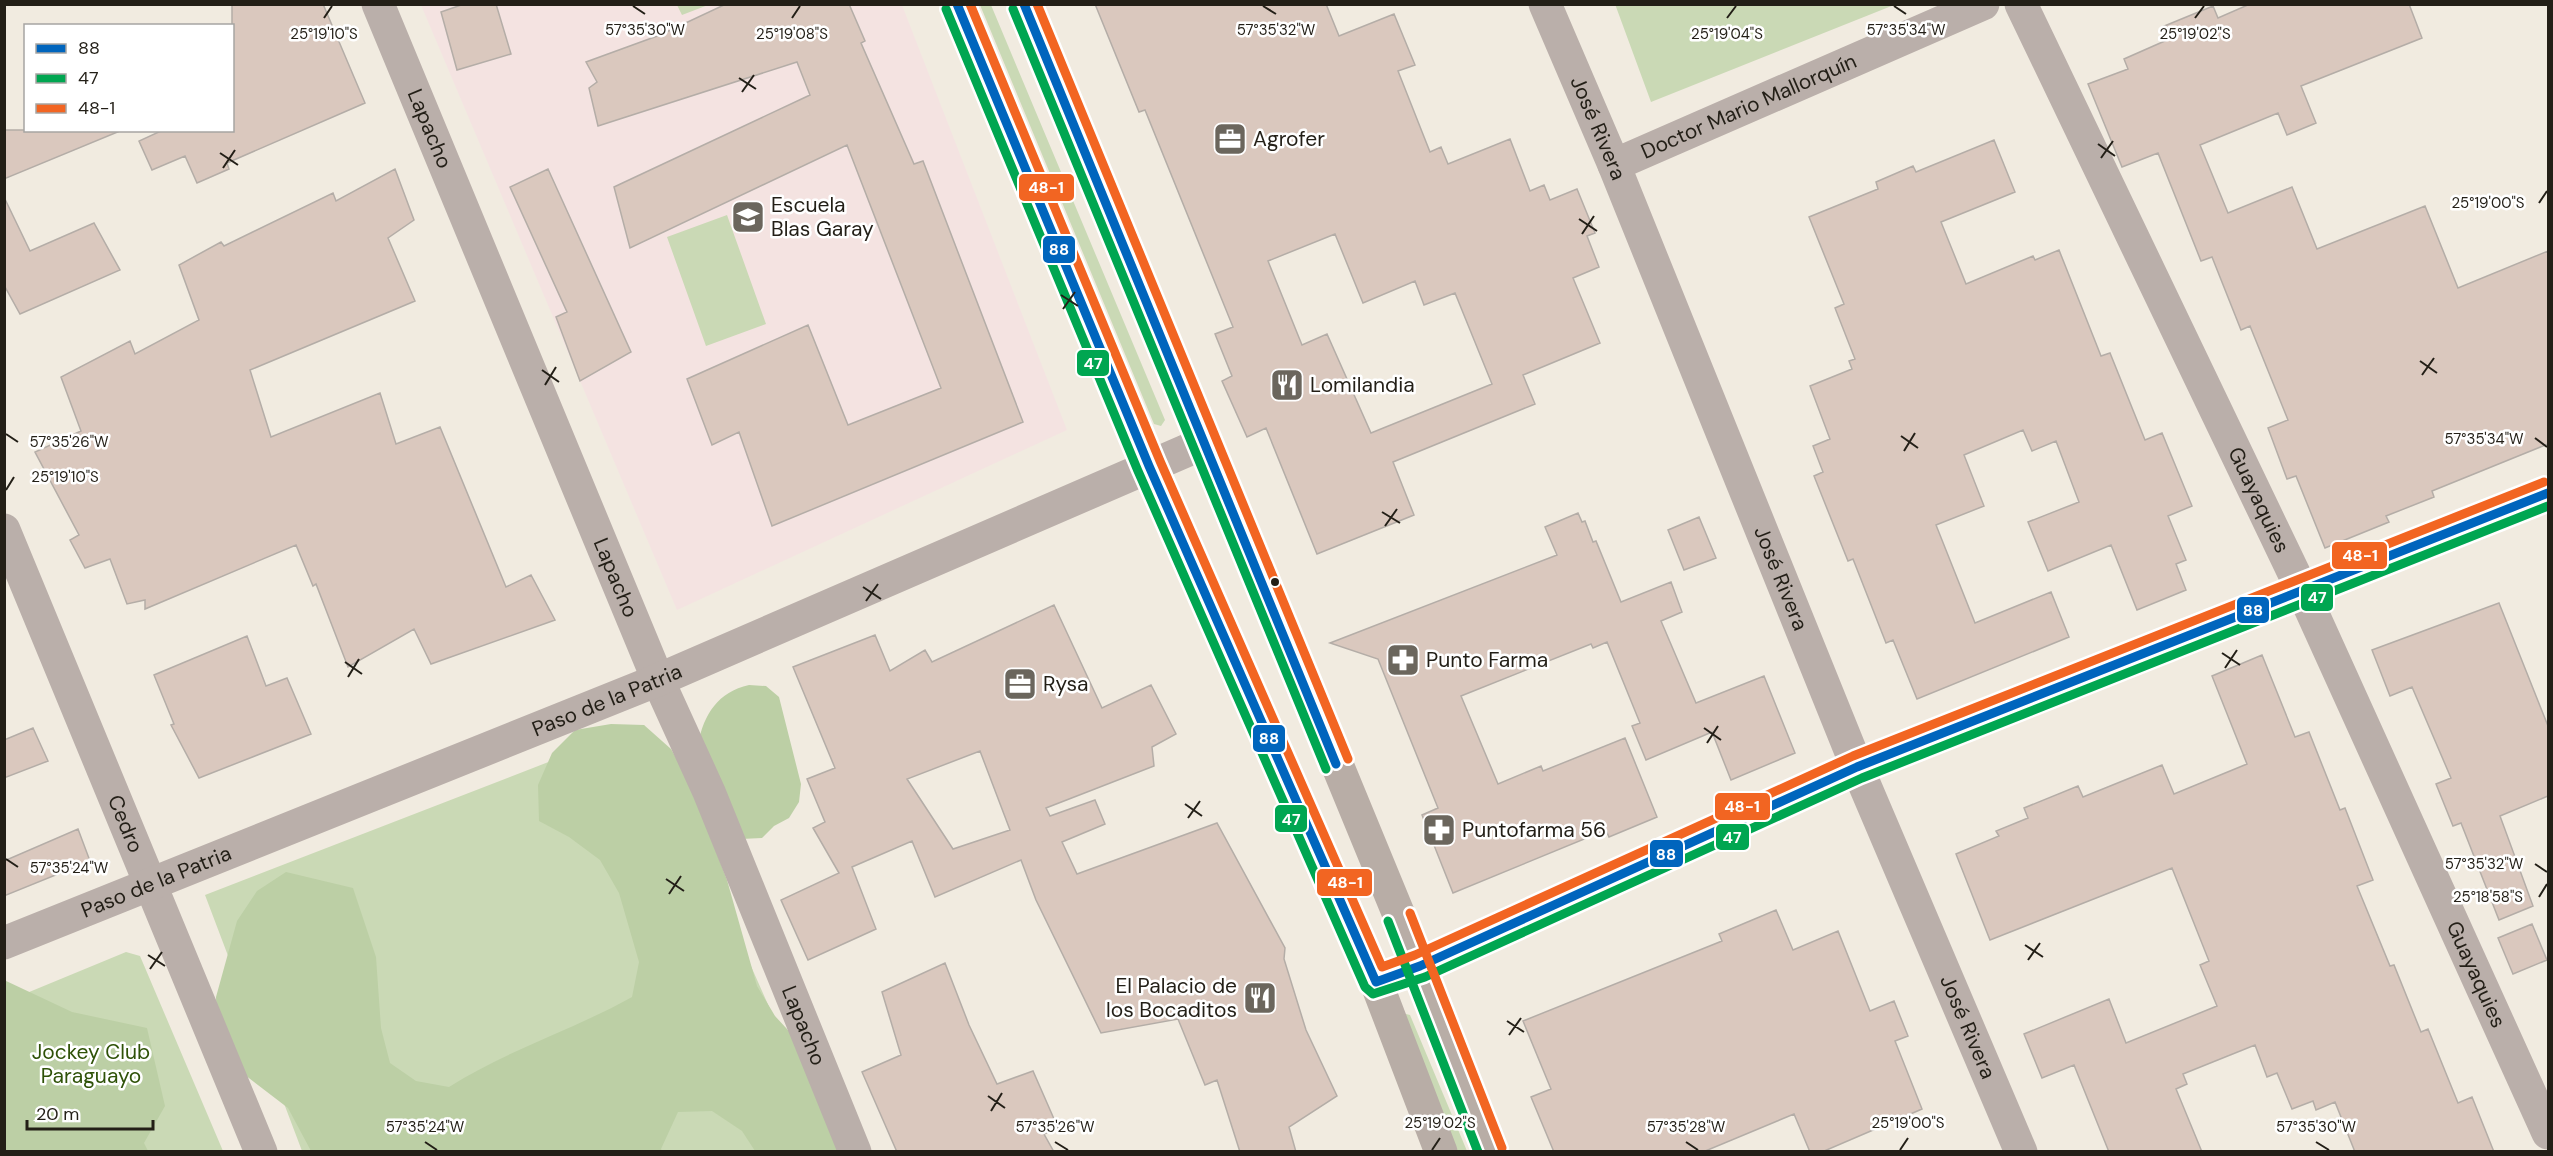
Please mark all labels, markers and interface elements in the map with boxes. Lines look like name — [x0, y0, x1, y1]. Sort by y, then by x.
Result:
text: 57°35'30"W — [605, 20, 686, 40]
text: 57°35'32"W — [1237, 20, 1316, 40]
text: 57°35'34"W — [1866, 20, 1946, 40]
legend — [24, 24, 234, 132]
text: 25°19'10"S — [290, 24, 358, 44]
text: 25°19'08"S — [756, 24, 828, 44]
text: 25°19'04"S — [1691, 24, 1763, 44]
text: 25°19'02"S — [2159, 24, 2231, 44]
text: 88 — [78, 36, 100, 60]
street label: Doctor Mario Mallorquín — [1637, 47, 1861, 166]
text: 47 — [78, 66, 99, 90]
street label: José Rivera — [1564, 72, 1633, 184]
street label: Lapacho — [401, 85, 459, 173]
text: 48-1 — [78, 96, 115, 120]
office icon: Agrofer — [1212, 121, 1248, 157]
place label: Agrofer — [1253, 125, 1325, 153]
line badge: 48-1 — [1018, 173, 1075, 202]
text: 48-1 — [1028, 177, 1064, 198]
place label: Escuela Blas Garay — [771, 191, 874, 243]
text: 25°19'00"S — [2451, 193, 2525, 213]
school or university icon: Escuela Blas Garay — [730, 199, 766, 235]
line badge: 88 — [1042, 235, 1076, 264]
text: 88 — [1049, 239, 1069, 260]
line badge: 47 — [1076, 349, 1110, 377]
text: 47 — [1084, 353, 1103, 374]
restaurant icon: Lomilandia — [1269, 367, 1305, 403]
place label: Lomilandia — [1310, 371, 1415, 399]
text: 57°35'34"W — [2444, 429, 2524, 449]
text: 57°35'26"W — [29, 432, 109, 452]
street label: Guayaquies — [2221, 442, 2296, 558]
text: 25°19'10"S — [31, 467, 99, 487]
street label: José Rivera — [1747, 522, 1815, 635]
street label: Lapacho — [587, 534, 645, 622]
line badge: 48-1 — [2331, 541, 2388, 570]
text: 48-1 — [2342, 545, 2378, 566]
unlabelled marker — [1269, 576, 1281, 588]
line badge: 47 — [2300, 583, 2334, 612]
text: 47 — [2308, 587, 2327, 608]
line badge: 88 — [2236, 596, 2270, 624]
text: 88 — [2243, 600, 2263, 621]
pharmacy icon: Punto Farma — [1385, 642, 1421, 678]
place label: Punto Farma — [1426, 646, 1548, 674]
street label: Paso de la Patria — [528, 657, 686, 743]
office icon: Rysa — [1002, 666, 1038, 702]
place label: Rysa — [1043, 670, 1089, 698]
line badge: 88 — [1252, 724, 1286, 753]
text: 88 — [1259, 728, 1279, 749]
street label: Cedro — [101, 791, 150, 857]
line badge: 48-1 — [1714, 792, 1771, 821]
text: 48-1 — [1724, 796, 1760, 817]
line badge: 47 — [1274, 804, 1308, 833]
text: 47 — [1282, 809, 1301, 830]
pharmacy icon: Puntofarma 56 — [1421, 812, 1457, 848]
place label: Puntofarma 56 — [1462, 816, 1606, 844]
line badge: 47 — [1715, 823, 1750, 851]
text: 47 — [1723, 827, 1742, 848]
street label: Paso de la Patria — [77, 839, 235, 925]
line badge: 88 — [1649, 839, 1684, 868]
text: 88 — [1656, 844, 1676, 865]
text: 57°35'32"W — [2445, 854, 2524, 874]
text: 57°35'24"W — [30, 858, 109, 878]
line badge: 48-1 — [1316, 868, 1373, 897]
text: 48-1 — [1327, 872, 1363, 893]
text: 25°18'58"S — [2453, 887, 2523, 907]
street label: Guayaquies — [2440, 917, 2513, 1032]
street label: José Rivera — [1933, 971, 2002, 1083]
place label: El Palacio de los Bocaditos — [1106, 972, 1237, 1024]
restaurant icon: El Palacio de los Bocaditos — [1242, 980, 1278, 1016]
street label: Lapacho — [775, 982, 832, 1070]
park label: Jockey Club Paraguayo — [32, 1038, 150, 1090]
scale bar — [27, 1093, 153, 1131]
text: 20 m — [36, 1102, 79, 1126]
text: 25°19'02"S — [1404, 1113, 1476, 1133]
text: 25°19'00"S — [1871, 1113, 1945, 1133]
text: 57°35'24"W — [386, 1117, 465, 1137]
text: 57°35'26"W — [1015, 1117, 1095, 1137]
text: 57°35'28"W — [1647, 1117, 1726, 1137]
text: 57°35'30"W — [2276, 1117, 2357, 1137]

